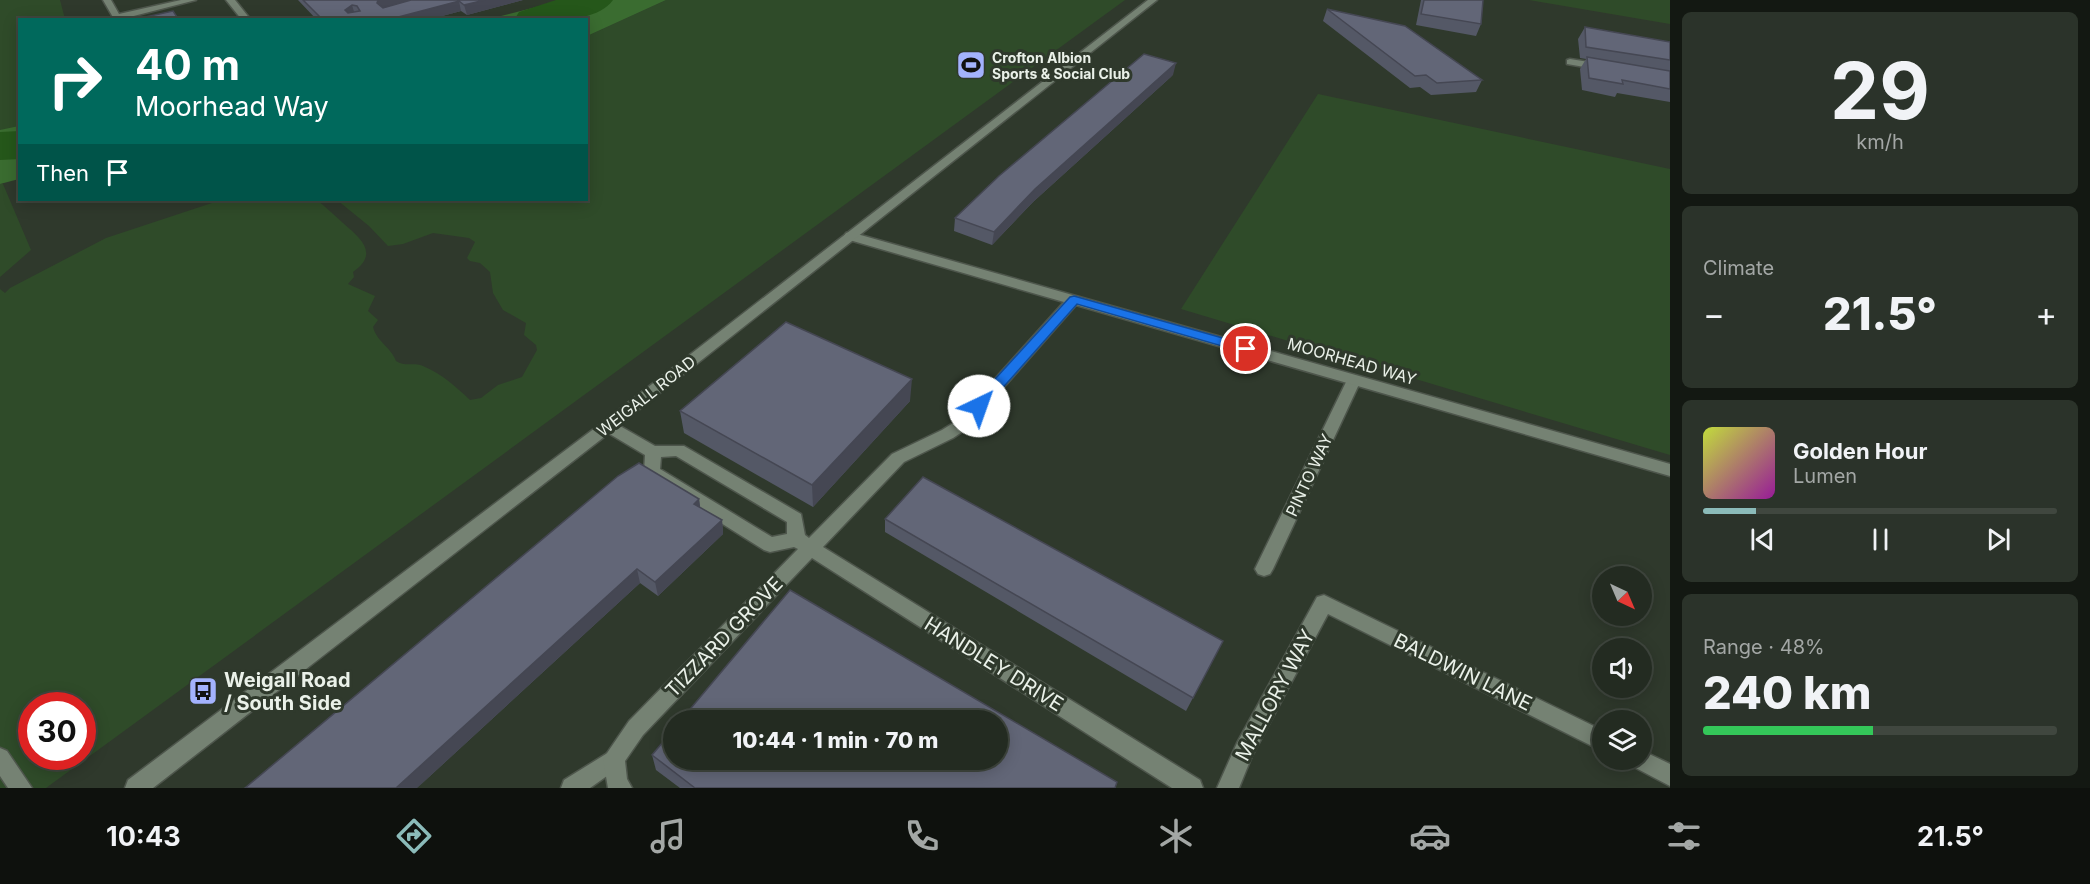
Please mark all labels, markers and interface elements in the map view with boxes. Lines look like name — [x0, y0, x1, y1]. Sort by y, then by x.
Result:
text: 40 m — [135, 39, 240, 90]
icon: right — [36, 42, 114, 120]
text: 29 — [1830, 43, 1930, 138]
sports icon: Crofton Albion Sports & Social Club — [955, 49, 987, 81]
place label: Crofton Albion Sports & Social Club — [992, 49, 1130, 82]
text: Moorhead Way — [135, 90, 329, 123]
text: km/h — [1856, 130, 1904, 154]
icon: arrive — [101, 156, 134, 189]
text: Then — [36, 160, 89, 186]
text: Climate — [1703, 256, 1774, 280]
text: 21.5° — [1823, 286, 1937, 341]
text: − — [1703, 294, 1725, 334]
text: + — [2035, 294, 2057, 334]
pin — [1220, 323, 1271, 374]
icon: arrive — [1229, 332, 1262, 365]
street label: MOORHEAD WAY — [1285, 333, 1419, 389]
street label: WEIGALL ROAD — [593, 351, 699, 441]
position arrow — [947, 374, 1011, 438]
street label: PINTO WAY — [1281, 430, 1337, 519]
text: Golden Hour — [1793, 438, 1927, 464]
text: Lumen — [1793, 464, 1857, 488]
icon: previous — [1746, 523, 1779, 556]
icon: pause — [1864, 523, 1897, 556]
icon: next — [1982, 523, 2015, 556]
north arrow — [1592, 566, 1652, 626]
map controls — [1592, 566, 1652, 770]
street label: TIZZARD GROVE — [660, 572, 788, 702]
street label: HANDLEY DRIVE — [920, 612, 1068, 716]
street label: MALLORY WAY — [1230, 625, 1320, 765]
street label: BALDWIN LANE — [1390, 628, 1536, 716]
text: Range · 48% — [1703, 635, 1825, 659]
button: sound — [1592, 638, 1652, 698]
text: 240 km — [1703, 665, 1871, 720]
place label: Weigall Road / South Side — [224, 668, 350, 715]
bus stop icon: Weigall Road / South Side — [187, 675, 219, 707]
speed limit sign: 30 — [18, 692, 96, 770]
button: layers — [1592, 710, 1652, 770]
text: 10:44 · 1 min · 70 m — [733, 727, 938, 753]
icon: directions — [393, 815, 435, 857]
icon: music — [647, 815, 689, 857]
icon: phone — [901, 815, 943, 857]
icon: climate — [1155, 815, 1197, 857]
icon: car — [1409, 815, 1451, 857]
icon: filters — [1663, 815, 1705, 857]
text: 10:43 — [106, 820, 181, 853]
text: 21.5° — [1917, 820, 1984, 853]

